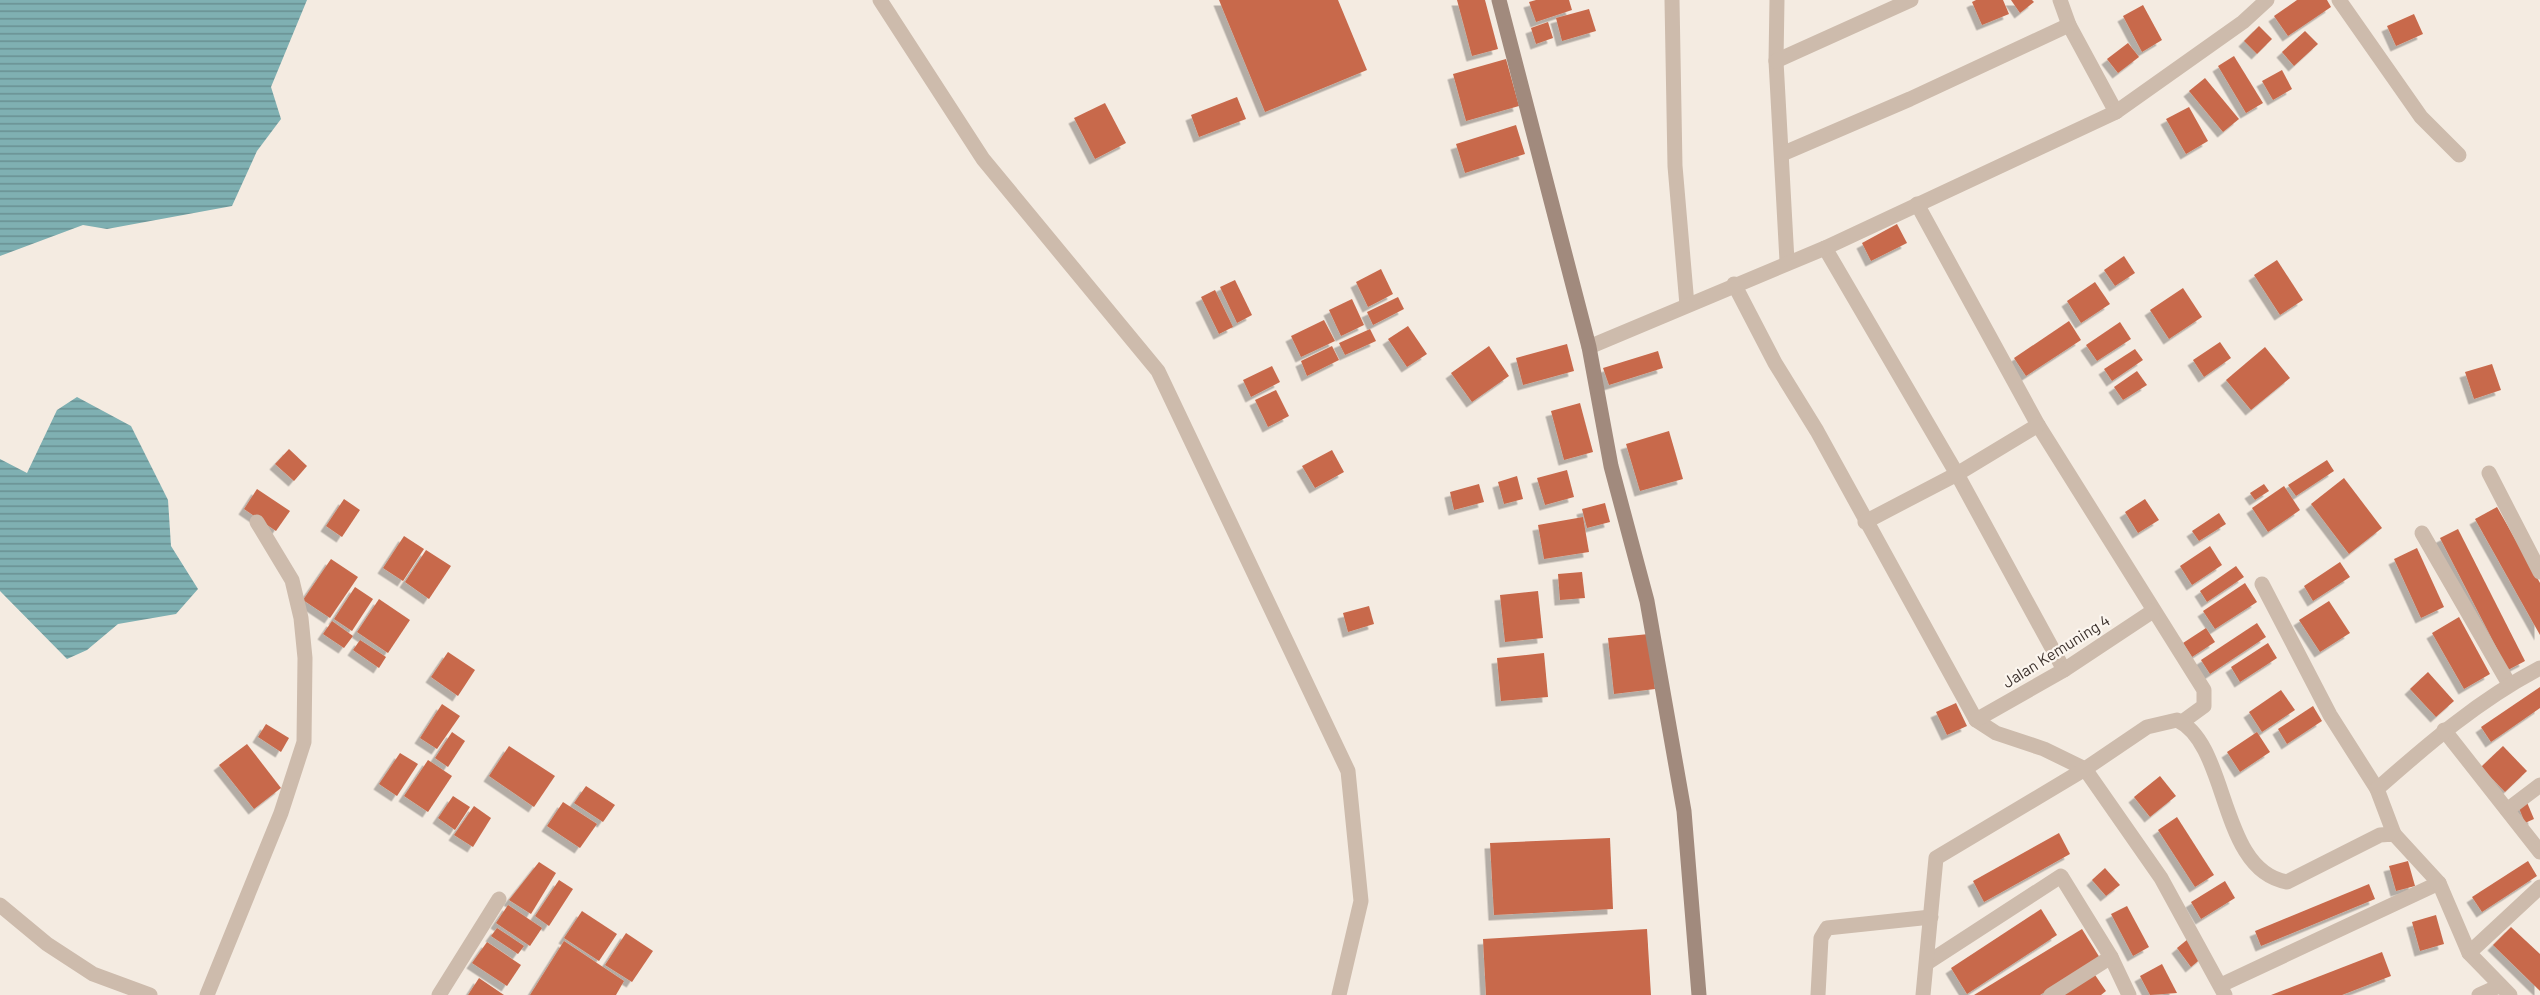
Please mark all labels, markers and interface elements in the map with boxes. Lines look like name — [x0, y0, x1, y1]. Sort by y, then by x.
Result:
street label: Jalan Kemuning 4 — [1999, 610, 2113, 691]

